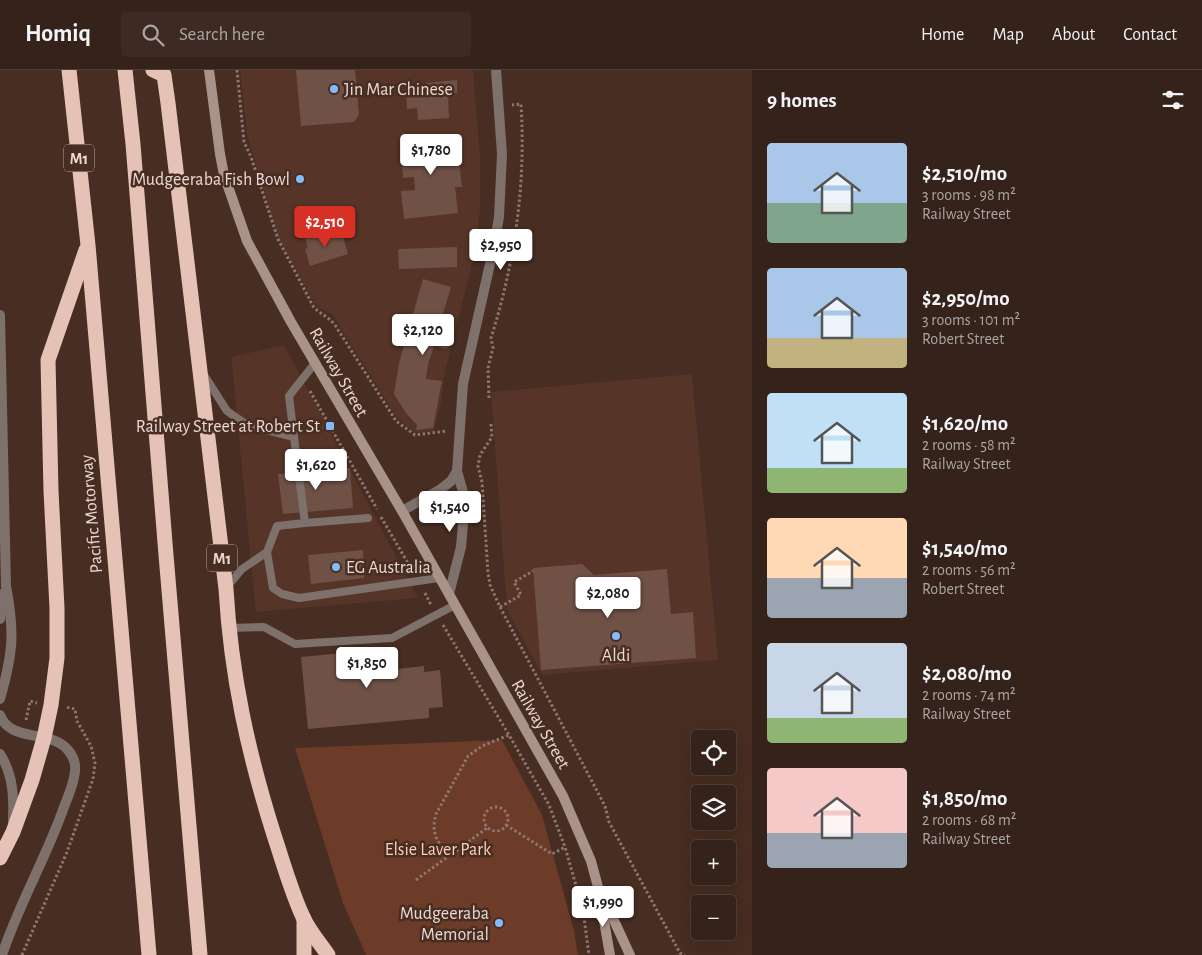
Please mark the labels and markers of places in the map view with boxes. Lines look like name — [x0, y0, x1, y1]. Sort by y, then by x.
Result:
place label: Jin Mar Chinese — [344, 81, 453, 99]
marker: Jin Mar Chinese — [328, 83, 340, 95]
pin: $1,780 — [390, 134, 472, 176]
place label: Mudgeeraba Fish Bowl — [132, 171, 290, 189]
marker: Mudgeeraba Fish Bowl — [294, 173, 306, 185]
pin: $2,510 — [284, 206, 366, 248]
pin: $2,950 — [460, 228, 542, 271]
pin: $2,120 — [382, 314, 464, 356]
place label: Railway Street at Robert St — [136, 418, 320, 436]
marker: Railway Street at Robert St — [324, 420, 336, 432]
pin: $1,620 — [275, 448, 357, 491]
pin: $1,540 — [409, 490, 491, 533]
place label: EG Australia — [346, 559, 431, 577]
marker: EG Australia — [330, 561, 342, 573]
pin: $2,080 — [567, 576, 649, 619]
marker: Aldi — [610, 630, 622, 642]
pin: $1,850 — [326, 646, 408, 689]
place label: Aldi — [602, 647, 630, 665]
pin: $1,990 — [562, 886, 644, 928]
place label: Mudgeeraba Memorial — [400, 905, 489, 944]
marker: Mudgeeraba Memorial — [493, 917, 505, 929]

